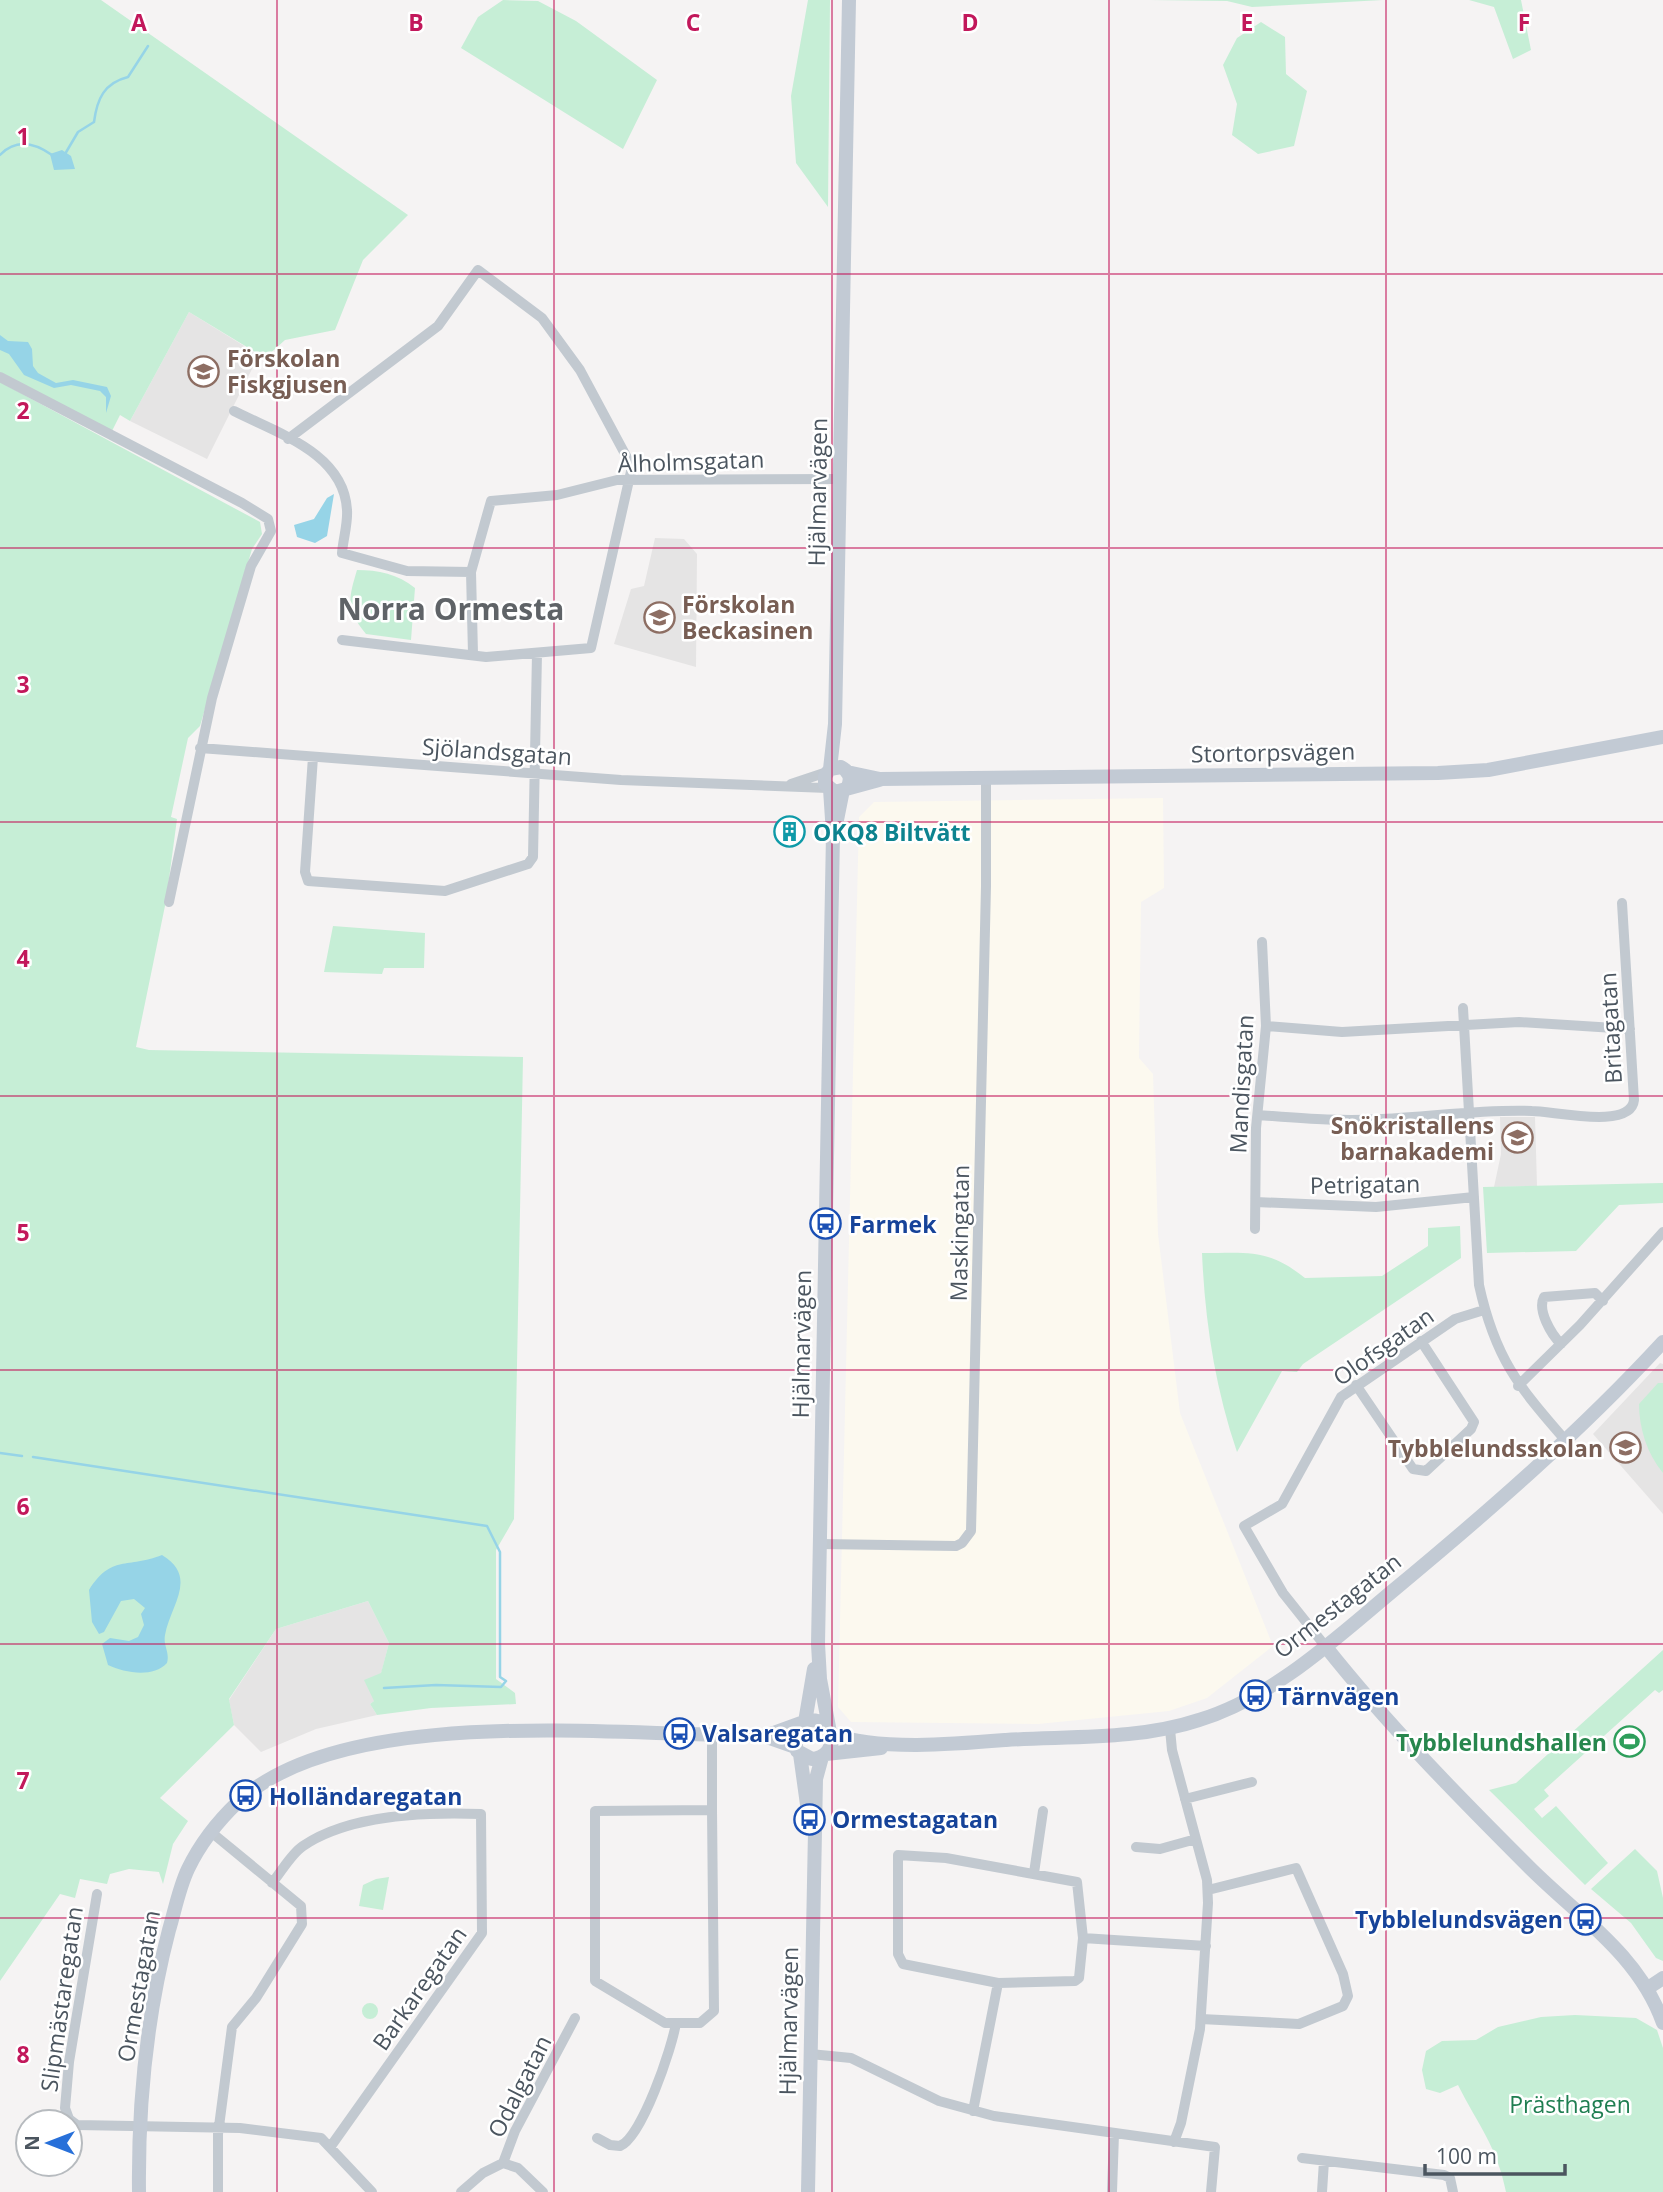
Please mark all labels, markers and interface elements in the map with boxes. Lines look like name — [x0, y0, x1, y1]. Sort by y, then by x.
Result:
text: A — [131, 6, 147, 38]
text: B — [408, 6, 424, 38]
text: C — [686, 6, 700, 38]
text: D — [961, 6, 979, 38]
text: E — [1241, 6, 1253, 38]
text: F — [1518, 6, 1530, 38]
text: 1 — [16, 120, 30, 152]
place label: Förskolan Fiskgjusen — [227, 342, 348, 400]
school or university icon: Förskolan Fiskgjusen — [187, 354, 221, 388]
text: 2 — [16, 394, 30, 426]
street label: Hjälmarvägen — [800, 417, 834, 567]
street label: Ålholmsgatan — [617, 442, 765, 480]
district label: Norra Ormesta — [338, 588, 564, 629]
place label: Förskolan Beckasinen — [682, 588, 813, 646]
school or university icon: Förskolan Beckasinen — [642, 600, 676, 634]
text: 3 — [16, 668, 30, 700]
street label: Sjölandsgatan — [421, 730, 573, 772]
street label: Stortorpsvägen — [1191, 735, 1355, 769]
building icon: OKQ8 Biltvätt — [773, 815, 807, 849]
place label: OKQ8 Biltvätt — [813, 816, 970, 848]
text: 4 — [16, 942, 30, 974]
street label: Britagatan — [1591, 972, 1629, 1084]
street label: Mandisgatan — [1221, 1014, 1261, 1154]
place label: Snökristallens barnakademi — [1331, 1109, 1494, 1167]
school or university icon: Snökristallens barnakademi — [1500, 1121, 1534, 1155]
street label: Maskingatan — [942, 1164, 976, 1302]
street label: Petrigatan — [1309, 1167, 1421, 1201]
bus stop icon: Farmek — [809, 1207, 843, 1241]
place label: Farmek — [849, 1208, 937, 1240]
text: 5 — [16, 1216, 30, 1248]
street label: Hjälmarvägen — [784, 1269, 818, 1419]
street label: Olofsgatan — [1326, 1299, 1440, 1393]
school or university icon: Tybblelundsskolan — [1609, 1431, 1643, 1465]
place label: Tybblelundsskolan — [1388, 1432, 1603, 1464]
text: 6 — [16, 1490, 30, 1522]
street label: Ormestagatan — [1267, 1545, 1407, 1665]
bus stop icon: Tärnvägen — [1238, 1679, 1272, 1713]
place label: Tärnvägen — [1278, 1680, 1399, 1712]
bus stop icon: Valsaregatan — [662, 1716, 696, 1750]
place label: Valsaregatan — [702, 1717, 853, 1749]
sports icon: Tybblelundshallen — [1613, 1725, 1647, 1759]
place label: Tybblelundshallen — [1396, 1726, 1607, 1758]
text: 7 — [16, 1764, 30, 1796]
bus stop icon: Holländaregatan — [229, 1779, 263, 1813]
place label: Holländaregatan — [269, 1780, 462, 1812]
bus stop icon: Ormestagatan — [792, 1802, 826, 1836]
place label: Ormestagatan — [832, 1803, 998, 1835]
bus stop icon: Tybblelundsvägen — [1569, 1902, 1603, 1936]
place label: Tybblelundsvägen — [1355, 1903, 1563, 1935]
street label: Slipmästaregatan — [32, 1904, 90, 2094]
street label: Ormestagatan — [109, 1907, 167, 2065]
street label: Barkaregatan — [364, 1920, 474, 2056]
street label: Hjälmarvägen — [771, 1946, 805, 2096]
street label: Odalgatan — [480, 2029, 558, 2143]
text: 8 — [16, 2038, 30, 2070]
park label: Prästhagen — [1509, 2088, 1631, 2120]
north arrow — [14, 2108, 84, 2178]
scale bar — [1425, 2132, 1565, 2176]
text: N — [19, 2135, 45, 2151]
text: 100 m — [1436, 2142, 1497, 2170]

